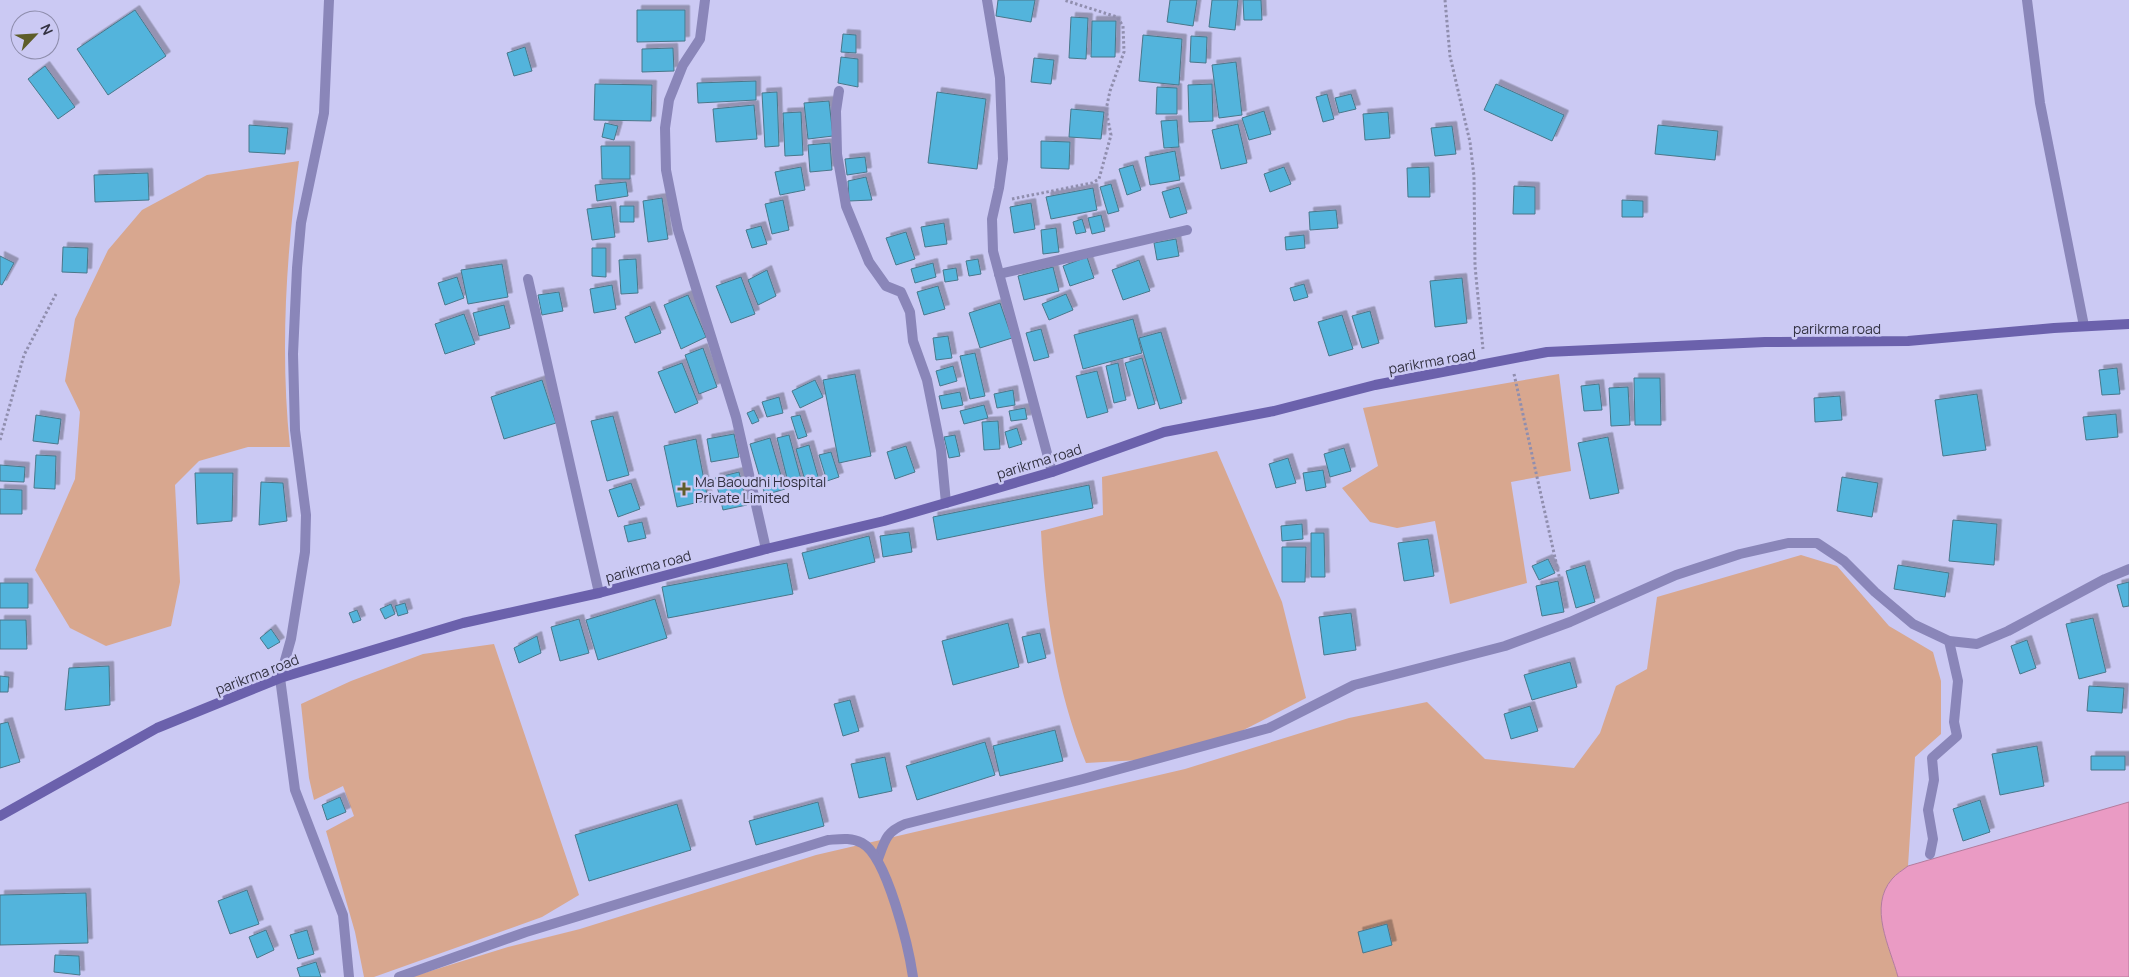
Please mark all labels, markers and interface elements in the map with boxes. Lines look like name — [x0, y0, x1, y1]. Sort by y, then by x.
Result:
north arrow — [10, 10, 60, 60]
text: N — [36, 21, 58, 38]
street label: parikrma road — [1793, 319, 1881, 338]
street label: parikrma road — [1387, 344, 1477, 378]
street label: parikrma road — [994, 439, 1084, 483]
place label: Ma Baoudhi Hospital Private Limited — [695, 472, 826, 507]
marker: Ma Baoudhi Hospital Private Limited — [677, 482, 691, 496]
street label: parikrma road — [603, 545, 693, 587]
street label: parikrma road — [212, 649, 302, 699]

